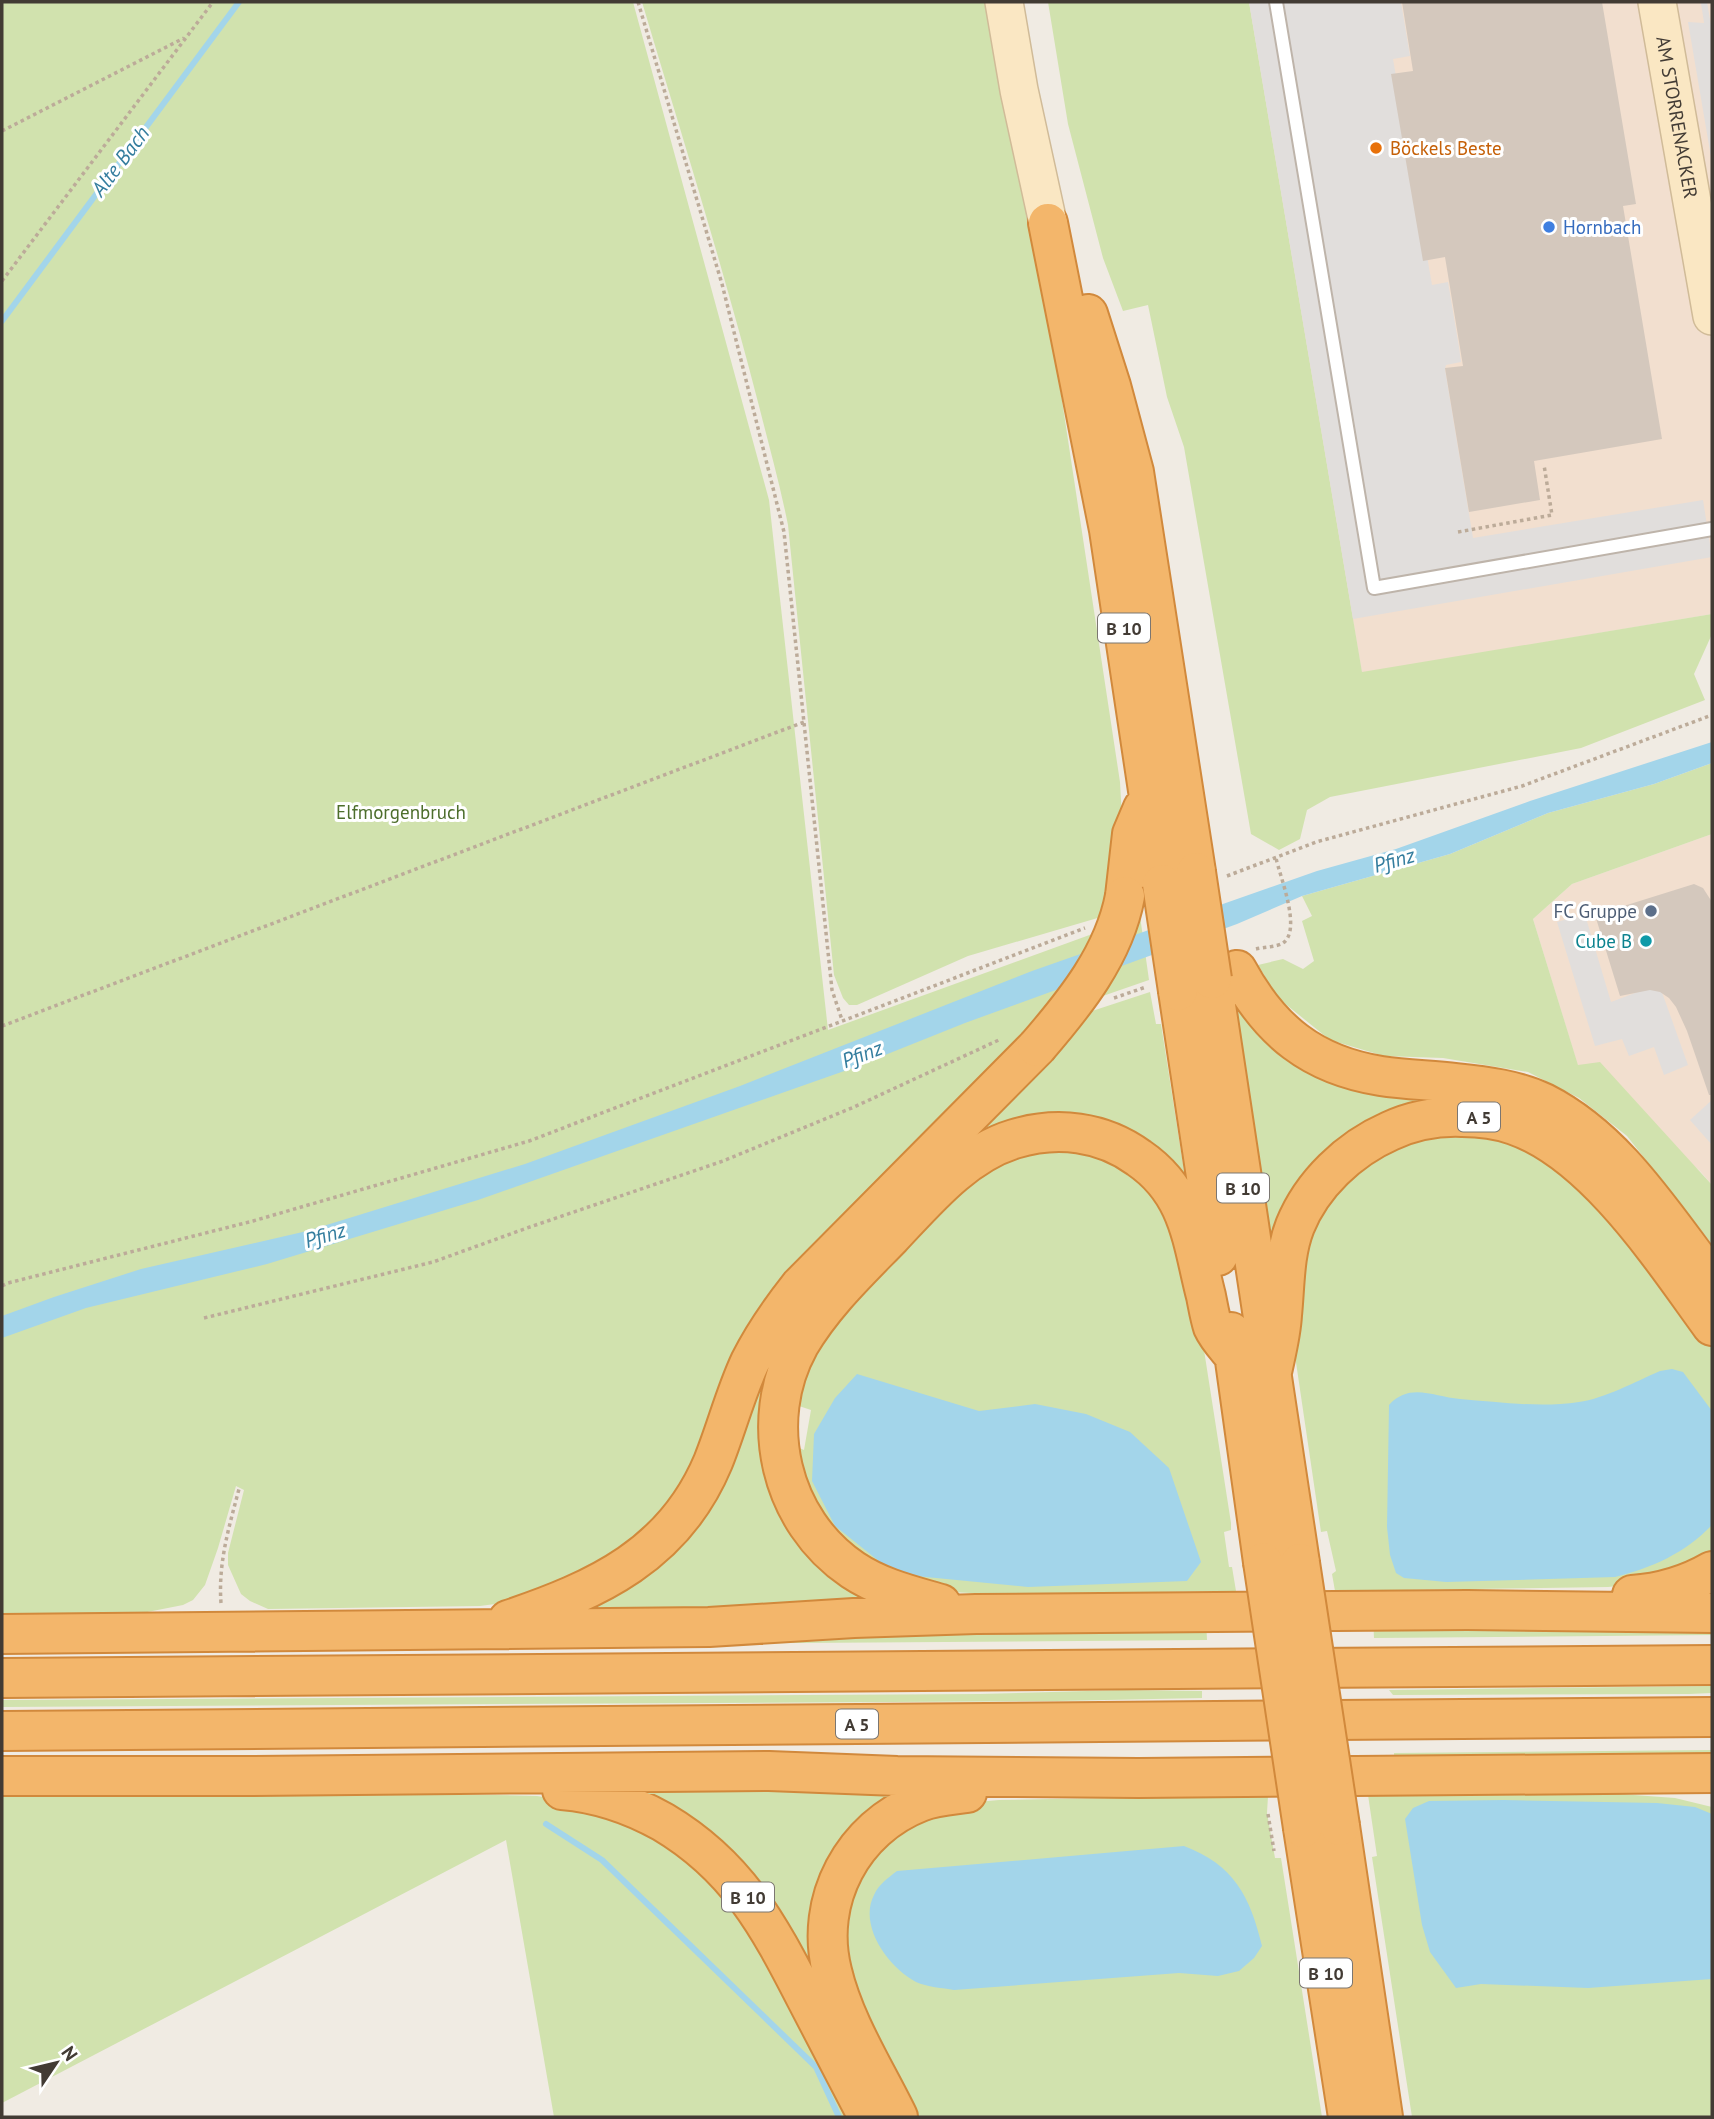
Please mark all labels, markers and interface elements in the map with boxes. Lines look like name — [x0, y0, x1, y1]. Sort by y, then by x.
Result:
street label: AM STORRENACKER — [1651, 34, 1703, 200]
water label: Alte Bach — [84, 120, 155, 202]
place label: Böckels Beste — [1390, 136, 1502, 160]
marker: Böckels Beste — [1368, 140, 1384, 156]
place label: Hornbach — [1563, 215, 1641, 239]
marker: Hornbach — [1541, 219, 1557, 235]
road number: B 10 — [1098, 614, 1150, 642]
park label: Elfmorgenbruch — [336, 800, 466, 824]
water label: Pfinz — [1370, 841, 1419, 879]
place label: FC Gruppe — [1553, 899, 1637, 923]
marker: FC Gruppe — [1643, 903, 1659, 919]
place label: Cube B — [1575, 929, 1632, 953]
marker: Cube B — [1638, 933, 1654, 949]
water label: Pfinz — [838, 1034, 887, 1074]
road number: A 5 — [1458, 1102, 1500, 1132]
road number: B 10 — [1217, 1174, 1269, 1203]
water label: Pfinz — [301, 1216, 350, 1254]
road number: A 5 — [836, 1709, 878, 1738]
road number: B 10 — [722, 1882, 774, 1912]
road number: B 10 — [1300, 1958, 1352, 1987]
north arrow — [21, 2028, 91, 2098]
text: N — [57, 2041, 83, 2065]

